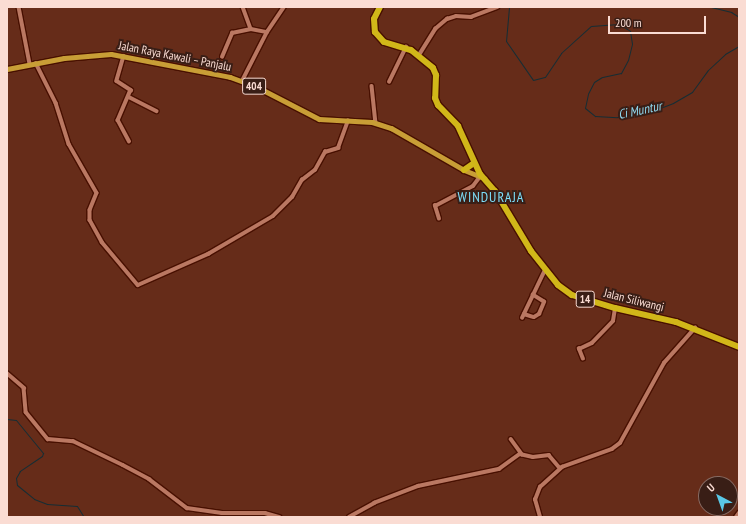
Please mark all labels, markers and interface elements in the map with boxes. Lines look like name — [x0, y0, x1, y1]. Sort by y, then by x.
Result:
scale bar — [610, 8, 708, 34]
text: 200 m — [615, 15, 642, 30]
street label: Jalan Raya Kawali – Panjalu — [117, 38, 233, 74]
road number: 404 — [242, 77, 266, 95]
water label: Ci Muntur — [617, 99, 663, 123]
district label: WINDURAJA — [458, 189, 524, 205]
street label: Jalan Siliwangi — [603, 286, 665, 314]
road number: 14 — [575, 290, 595, 308]
north arrow — [698, 476, 738, 516]
text: U — [704, 481, 718, 495]

